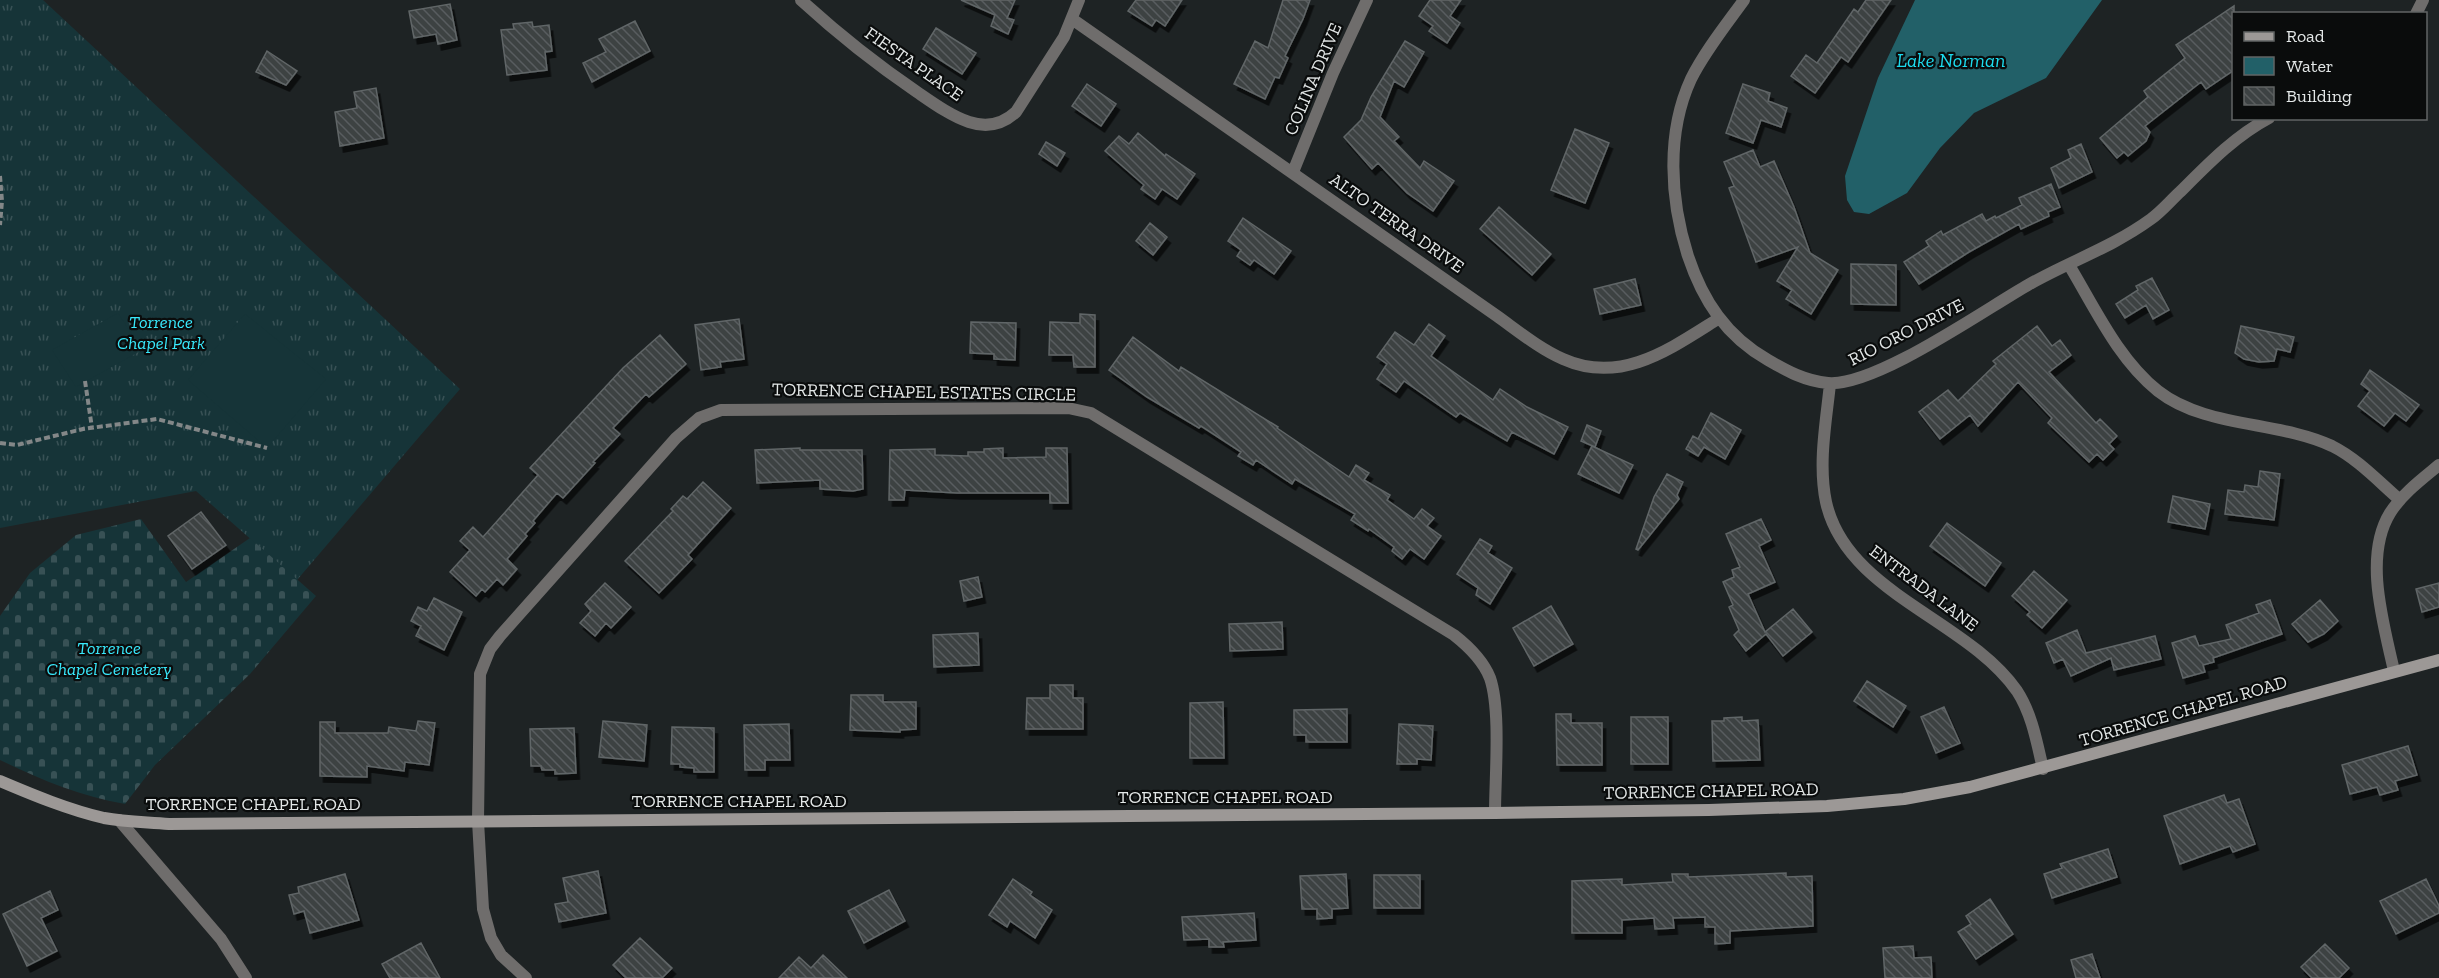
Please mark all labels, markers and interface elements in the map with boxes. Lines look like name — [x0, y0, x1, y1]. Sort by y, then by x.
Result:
legend — [2232, 12, 2427, 120]
street label: COLINA DRIVE — [1279, 20, 1347, 138]
street label: FIESTA PLACE — [861, 22, 967, 106]
text: Road — [2286, 25, 2325, 47]
water label: Lake Norman — [1896, 48, 2006, 72]
text: Water — [2286, 55, 2333, 77]
text: Building — [2286, 85, 2352, 107]
street label: ALTO TERRA DRIVE — [1325, 168, 1469, 278]
street label: RIO ORO DRIVE — [1845, 293, 1967, 371]
park label: Torrence Chapel Park — [117, 311, 205, 354]
street label: TORRENCE CHAPEL ESTATES CIRCLE — [772, 378, 1076, 406]
street label: ENTRADA LANE — [1865, 540, 1983, 636]
park label: Torrence Chapel Cemetery — [47, 637, 171, 680]
street label: TORRENCE CHAPEL ROAD — [2077, 671, 2289, 751]
street label: TORRENCE CHAPEL ROAD — [1603, 778, 1819, 804]
street label: TORRENCE CHAPEL ROAD — [1117, 786, 1333, 808]
street label: TORRENCE CHAPEL ROAD — [631, 790, 847, 812]
street label: TORRENCE CHAPEL ROAD — [145, 793, 361, 815]

